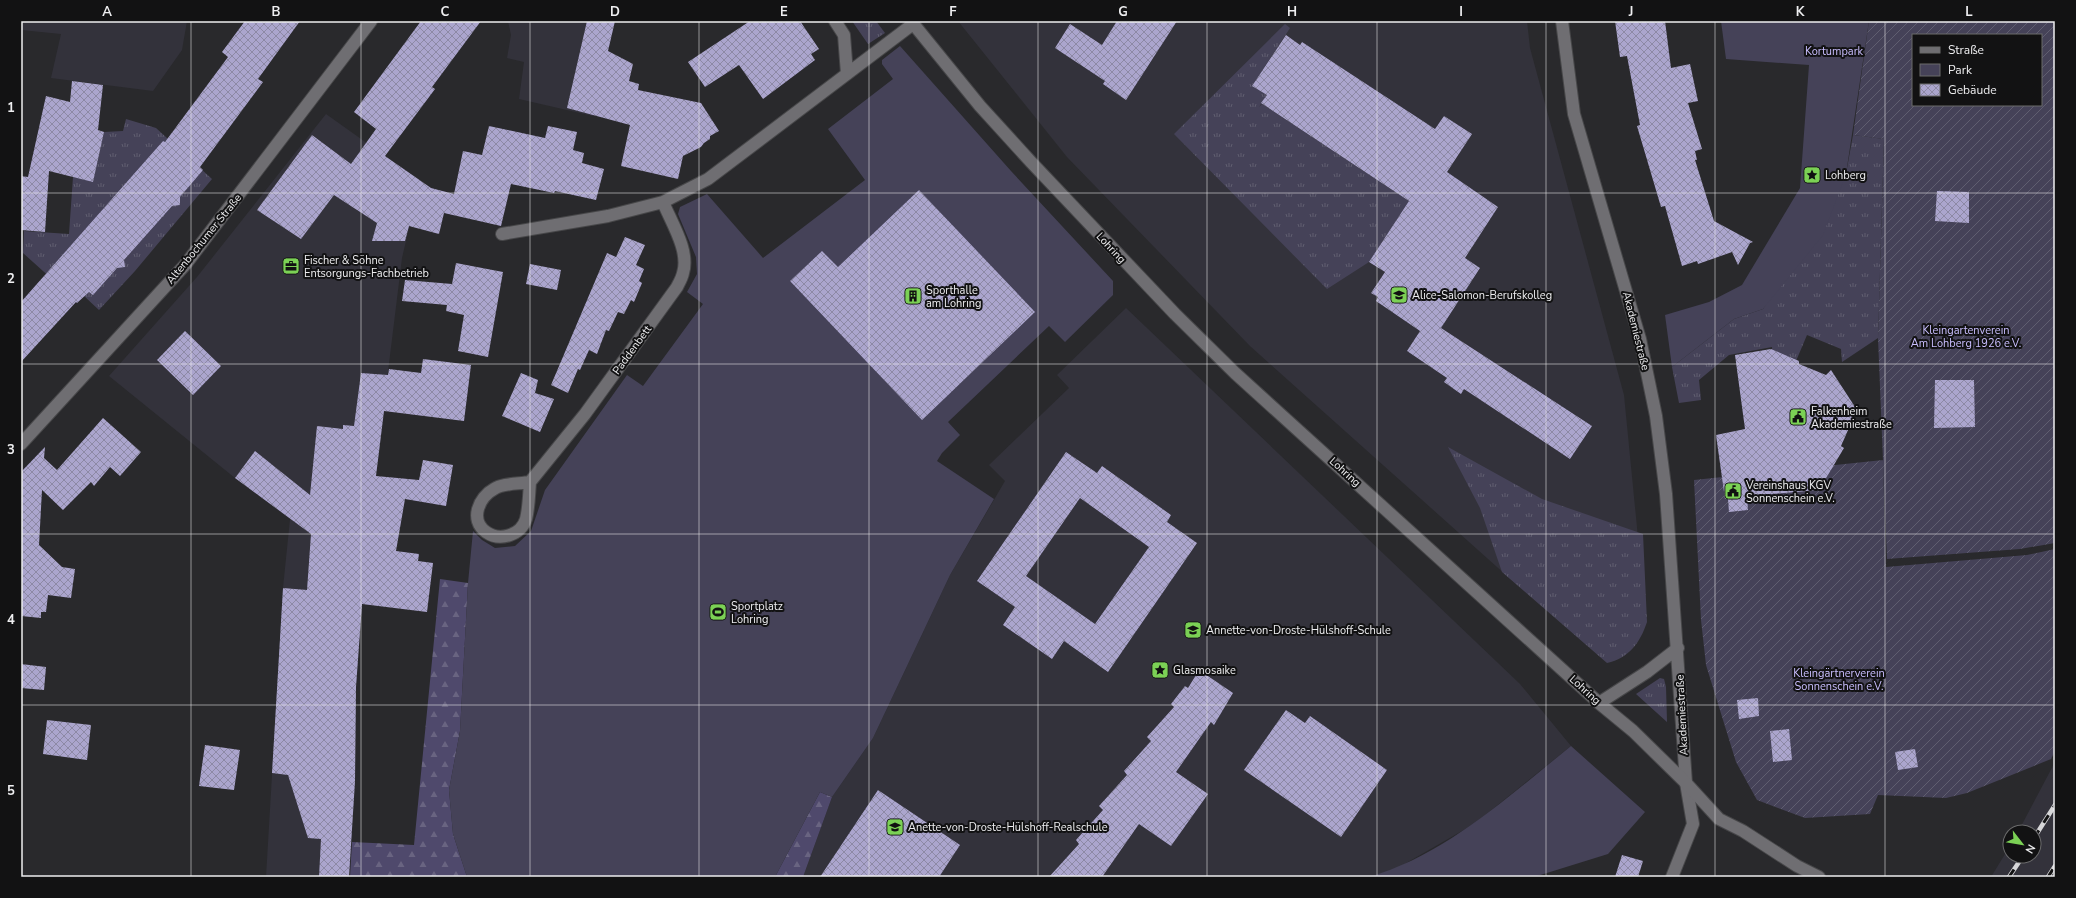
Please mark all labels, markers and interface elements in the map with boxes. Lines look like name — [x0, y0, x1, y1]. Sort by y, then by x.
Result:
text: A — [102, 3, 112, 21]
text: B — [272, 3, 281, 21]
text: C — [441, 3, 450, 21]
text: D — [610, 3, 620, 21]
text: E — [780, 3, 788, 21]
text: F — [949, 3, 957, 21]
text: G — [1118, 3, 1128, 21]
text: H — [1287, 3, 1297, 21]
text: I — [1459, 3, 1463, 21]
text: J — [1628, 3, 1633, 21]
text: K — [1796, 3, 1805, 21]
text: L — [1965, 3, 1973, 21]
legend — [1912, 34, 2042, 106]
text: Straße — [1948, 42, 1984, 58]
park label: Kortumpark — [1805, 44, 1864, 59]
text: Park — [1948, 62, 1973, 78]
text: Gebäude — [1948, 82, 1997, 98]
text: 1 — [7, 99, 15, 117]
place icon: Lohberg — [1802, 165, 1822, 185]
place label: Lohberg — [1825, 168, 1866, 183]
street label: Altenbochumer Straße — [163, 191, 245, 287]
street label: Lohring — [1093, 229, 1129, 267]
place label: Fischer & Söhne Entsorgungs-Fachbetrieb — [304, 253, 429, 281]
office icon: Fischer & Söhne Entsorgungs-Fachbetrieb — [281, 256, 301, 276]
text: 2 — [7, 270, 15, 288]
place label: Sporthalle am Lohring — [926, 283, 982, 311]
school or university icon: Alice-Salomon-Berufskolleg — [1389, 285, 1409, 305]
building icon: Sporthalle am Lohring — [903, 286, 923, 306]
place label: Alice-Salomon-Berufskolleg — [1412, 288, 1552, 303]
street label: Akademiestraße — [1619, 290, 1653, 372]
street label: Paddenbett — [609, 322, 655, 378]
park label: Kleingartenverein Am Lohberg 1926 e.V. — [1911, 323, 2021, 351]
place label: Falkenheim Akademiestraße — [1811, 404, 1892, 432]
public building icon: Falkenheim Akademiestraße — [1788, 407, 1808, 427]
text: 3 — [7, 441, 15, 459]
street label: Lohring — [1326, 454, 1364, 490]
place label: Vereinshaus KGV Sonnenschein e.V. — [1745, 478, 1835, 506]
public building icon: Vereinshaus KGV Sonnenschein e.V. — [1723, 481, 1743, 501]
place label: Sportplatz Lohring — [731, 599, 783, 627]
sports icon: Sportplatz Lohring — [708, 602, 728, 622]
text: 4 — [7, 611, 15, 629]
school or university icon: Annette-von-Droste-Hülshoff-Schule — [1183, 620, 1203, 640]
place label: Annette-von-Droste-Hülshoff-Schule — [1206, 623, 1391, 638]
place icon: Glasmosaike — [1150, 660, 1170, 680]
place label: Glasmosaike — [1173, 663, 1236, 678]
park label: Kleingärtnerverein Sonnenschein e.V. — [1793, 666, 1885, 694]
street label: Lohring — [1566, 672, 1604, 708]
street label: Akademiestraße — [1672, 674, 1692, 756]
text: 5 — [7, 782, 15, 800]
school or university icon: Anette-von-Droste-Hülshoff-Realschule — [885, 817, 905, 837]
place label: Anette-von-Droste-Hülshoff-Realschule — [908, 820, 1108, 835]
north arrow — [2002, 824, 2042, 864]
text: N — [2022, 842, 2039, 856]

